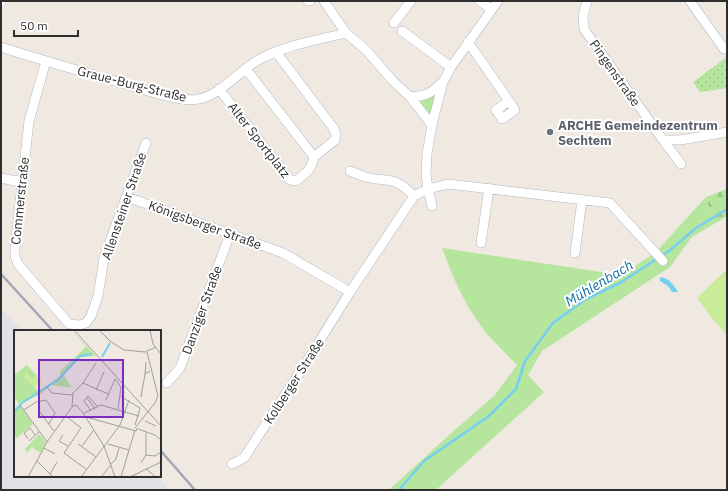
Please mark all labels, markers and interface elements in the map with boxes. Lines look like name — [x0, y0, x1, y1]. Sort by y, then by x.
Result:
scale bar — [14, 12, 78, 38]
text: 50 m — [20, 18, 48, 33]
street label: Pingenstraße — [586, 36, 644, 110]
street label: Graue-Burg-Straße — [76, 62, 188, 106]
street label: Alter Sportplatz — [224, 99, 294, 181]
place label: ARCHE Gemeindezentrum Sechtem — [558, 117, 718, 149]
marker: ARCHE Gemeindezentrum Sechtem — [545, 127, 555, 137]
street label: Allensteiner Straße — [98, 150, 150, 262]
street label: Commerstraße — [7, 156, 33, 246]
street label: Königsberger Straße — [146, 197, 264, 253]
water label: Mühlenbach — [562, 256, 636, 310]
street label: Danziger Straße — [178, 263, 226, 357]
inset map — [14, 330, 161, 477]
street label: Kolberger Straße — [260, 335, 328, 427]

